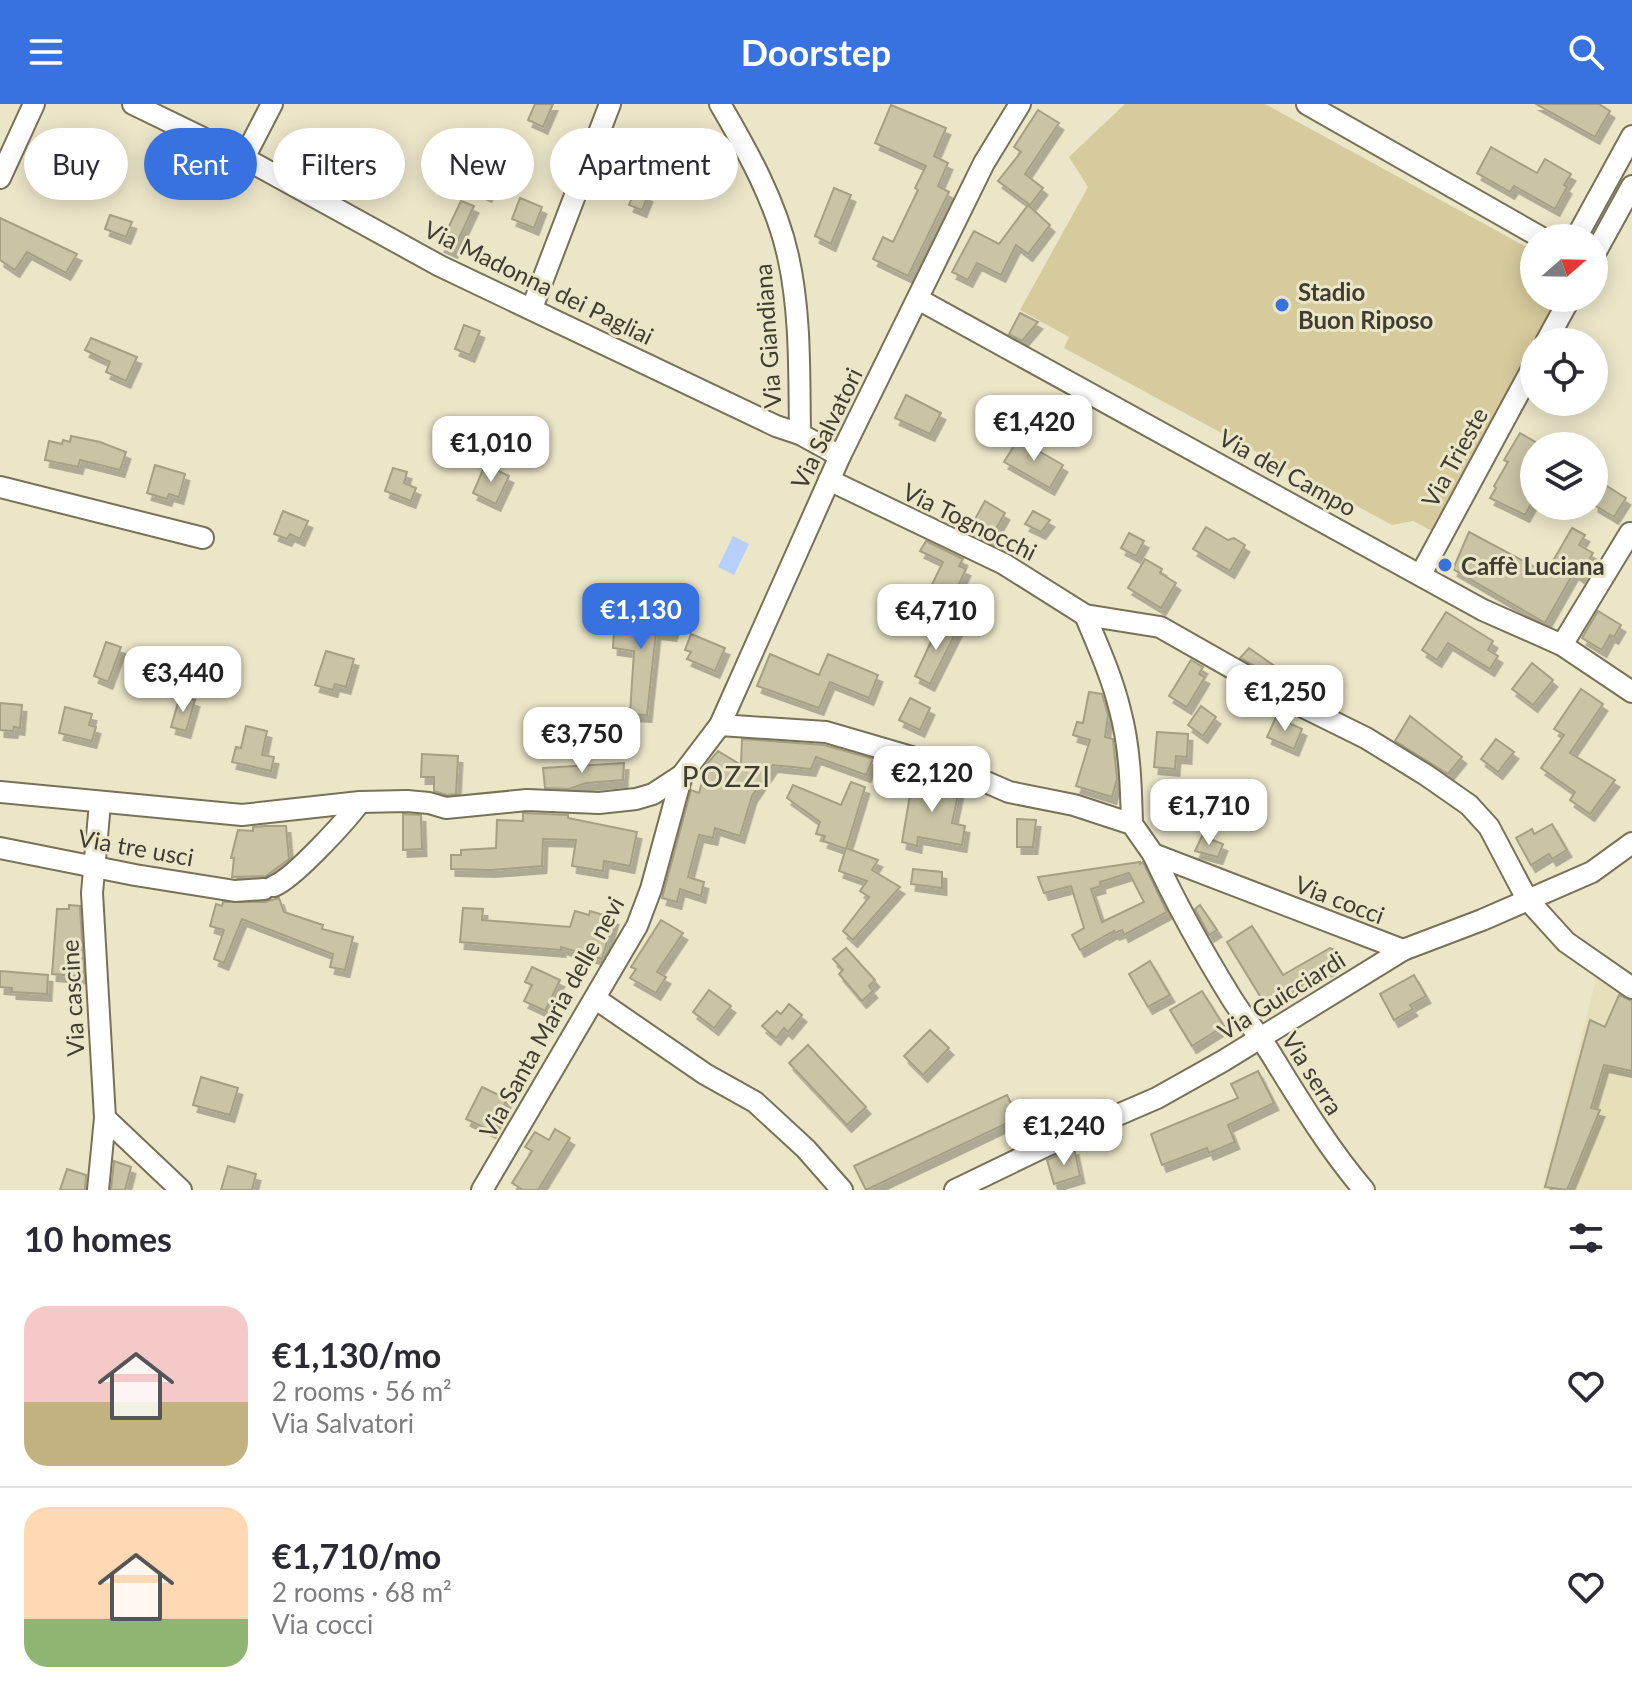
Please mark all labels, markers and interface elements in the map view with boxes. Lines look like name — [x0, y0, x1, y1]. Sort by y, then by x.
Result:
icon: menu — [24, 30, 68, 74]
text: Doorstep — [741, 30, 891, 74]
icon: search — [1564, 30, 1608, 74]
chip: Buy — [24, 128, 128, 200]
chip: Rent — [144, 128, 257, 200]
chip: Filters — [273, 128, 405, 200]
chip: New — [421, 128, 534, 200]
chip: Apartment — [550, 128, 738, 200]
street label: Via Madonna dei Pagliai — [420, 214, 658, 350]
north arrow — [1520, 224, 1608, 312]
map controls — [1520, 224, 1608, 520]
street label: Via Giandiana — [747, 263, 787, 409]
place label: Stadio Buon Riposo — [1298, 277, 1433, 334]
marker: Stadio Buon Riposo — [1273, 296, 1291, 314]
button: locate — [1520, 328, 1608, 416]
street label: Via Salvatori — [784, 363, 868, 493]
pin: €1,420 — [969, 395, 1099, 463]
street label: Via Trieste — [1415, 402, 1493, 512]
text: €1,420 — [993, 405, 1075, 437]
pin: €1,010 — [426, 416, 556, 484]
street label: Via del Campo — [1214, 422, 1362, 522]
text: €1,010 — [450, 426, 532, 458]
button: layers — [1520, 432, 1608, 520]
street label: Via Tognocchi — [898, 476, 1042, 566]
place label: Caffè Luciana — [1461, 551, 1605, 580]
marker: Caffè Luciana — [1436, 556, 1454, 574]
pin: €1,130 — [576, 583, 706, 651]
pin: €4,710 — [871, 584, 1001, 652]
text: €1,130 — [600, 593, 682, 625]
text: €4,710 — [895, 594, 977, 626]
pin: €3,440 — [118, 646, 248, 714]
text: €3,440 — [142, 656, 224, 688]
pin: €1,250 — [1220, 665, 1350, 733]
text: €1,250 — [1244, 675, 1326, 707]
pin: €3,750 — [517, 707, 647, 775]
text: €3,750 — [541, 717, 623, 749]
pin: €2,120 — [867, 746, 997, 814]
text: €2,120 — [891, 756, 973, 788]
district label: POZZI — [682, 759, 772, 793]
pin: €1,710 — [1144, 779, 1274, 847]
text: €1,710 — [1168, 789, 1250, 821]
street label: Via tre usci — [76, 823, 196, 871]
street label: Via cocci — [1291, 869, 1389, 929]
street label: Via Santa Maria delle nevi — [473, 891, 629, 1143]
street label: Via cascine — [54, 939, 90, 1057]
street label: Via Guicciardi — [1212, 944, 1350, 1046]
street label: Via serra — [1276, 1026, 1350, 1120]
pin: €1,240 — [999, 1099, 1129, 1167]
text: €1,240 — [1023, 1109, 1105, 1141]
icon: filters — [1564, 1216, 1608, 1260]
text: 10 homes — [24, 1218, 172, 1259]
text: €1,130/mo — [272, 1334, 441, 1375]
icon: home — [88, 1338, 184, 1434]
icon: heart — [1564, 1364, 1608, 1408]
text: 2 rooms · 56 m² — [272, 1375, 452, 1407]
text: Via Salvatori — [272, 1407, 414, 1439]
text: €1,710/mo — [272, 1535, 441, 1576]
icon: home — [88, 1539, 184, 1635]
icon: heart — [1564, 1565, 1608, 1609]
text: 2 rooms · 68 m² — [272, 1576, 452, 1608]
text: Via cocci — [272, 1608, 373, 1640]

